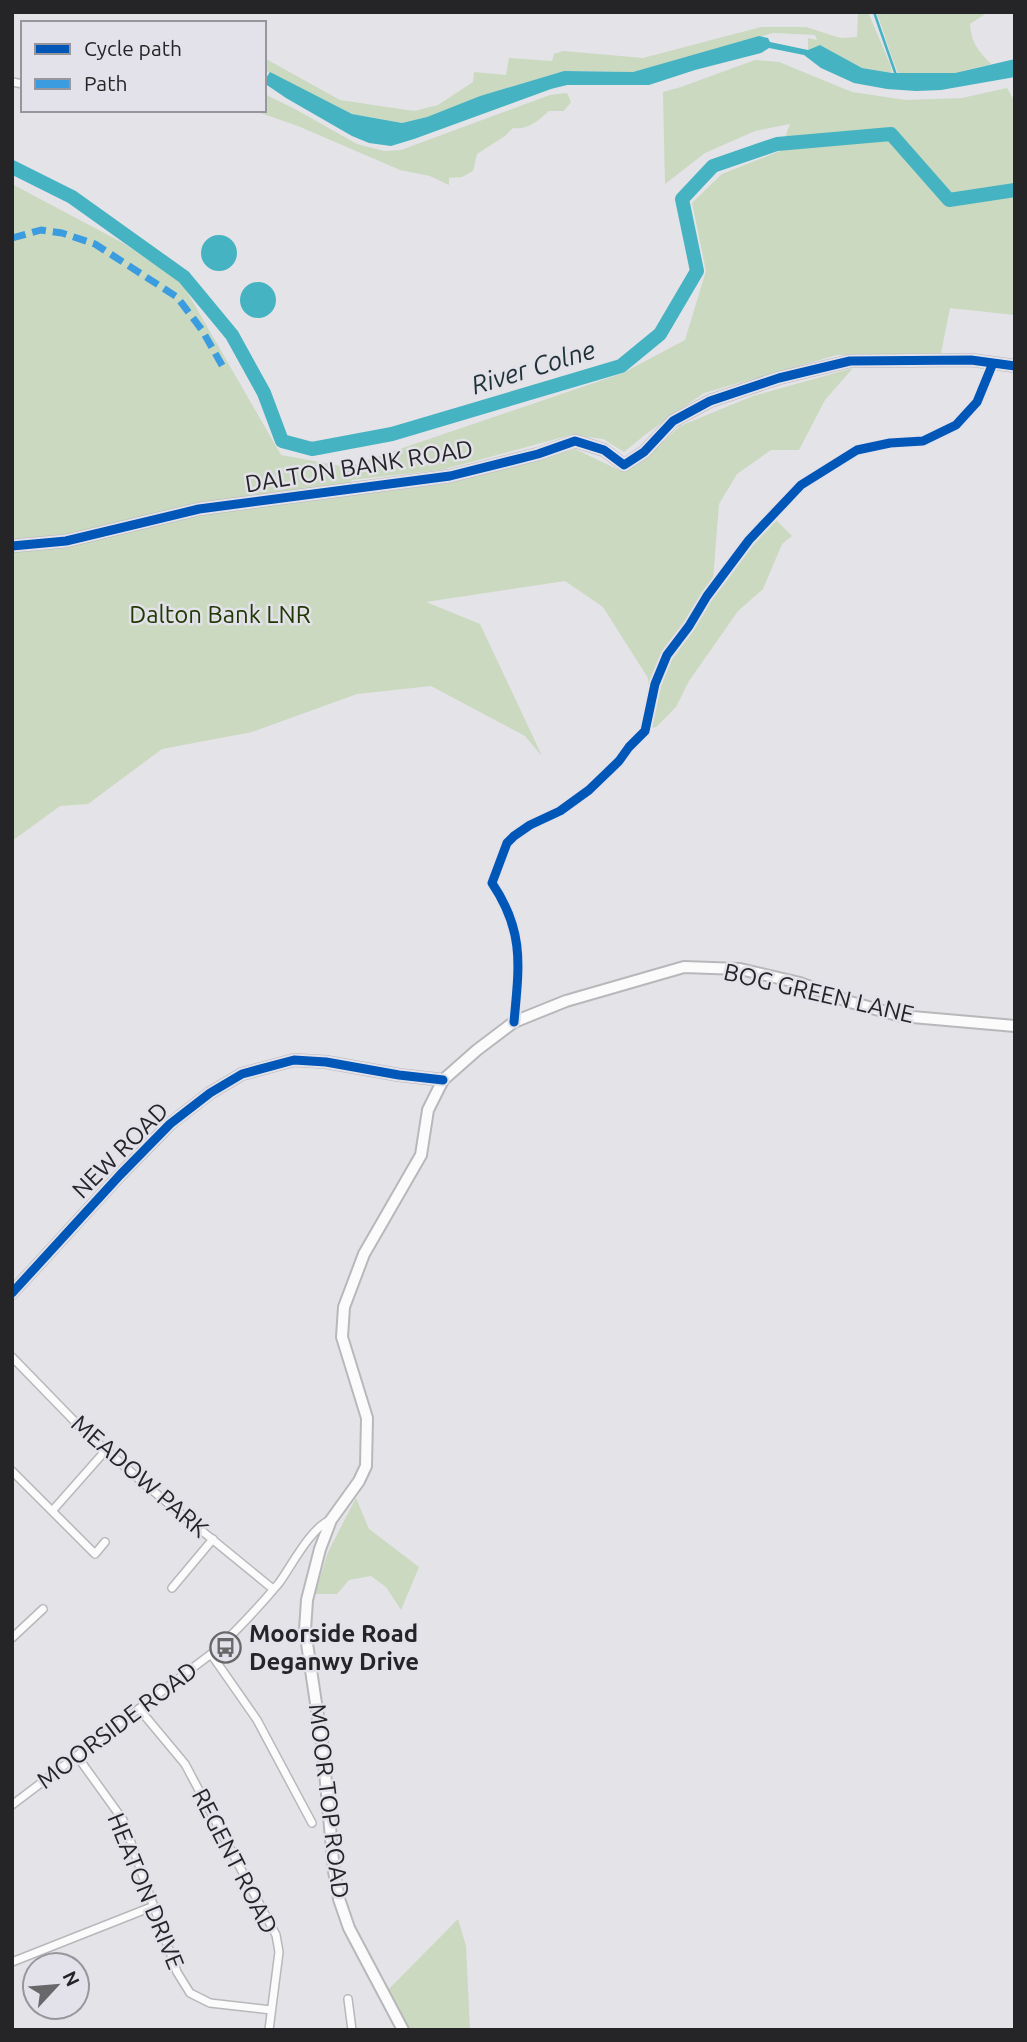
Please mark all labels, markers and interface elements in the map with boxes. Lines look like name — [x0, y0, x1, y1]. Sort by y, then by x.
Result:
legend — [21, 21, 266, 112]
text: Cycle path — [84, 36, 182, 60]
text: Path — [84, 71, 127, 95]
water label: River Colne — [467, 334, 599, 400]
street label: DALTON BANK ROAD — [243, 435, 475, 497]
park label: Dalton Bank LNR — [129, 601, 311, 628]
street label: BOG GREEN LANE — [721, 958, 917, 1028]
street label: NEW ROAD — [67, 1097, 173, 1203]
street label: MEADOW PARK — [66, 1409, 214, 1543]
place label: Moorside Road Deganwy Drive — [249, 1620, 419, 1675]
bus stop icon: Moorside Road Deganwy Drive — [209, 1630, 243, 1664]
street label: MOORSIDE ROAD — [32, 1656, 202, 1794]
street label: MOOR TOP ROAD — [304, 1702, 354, 1900]
street label: REGENT ROAD — [187, 1784, 283, 1938]
street label: HEATON DRIVE — [102, 1809, 190, 1973]
north arrow — [21, 1951, 91, 2021]
text: N — [58, 1967, 84, 1990]

